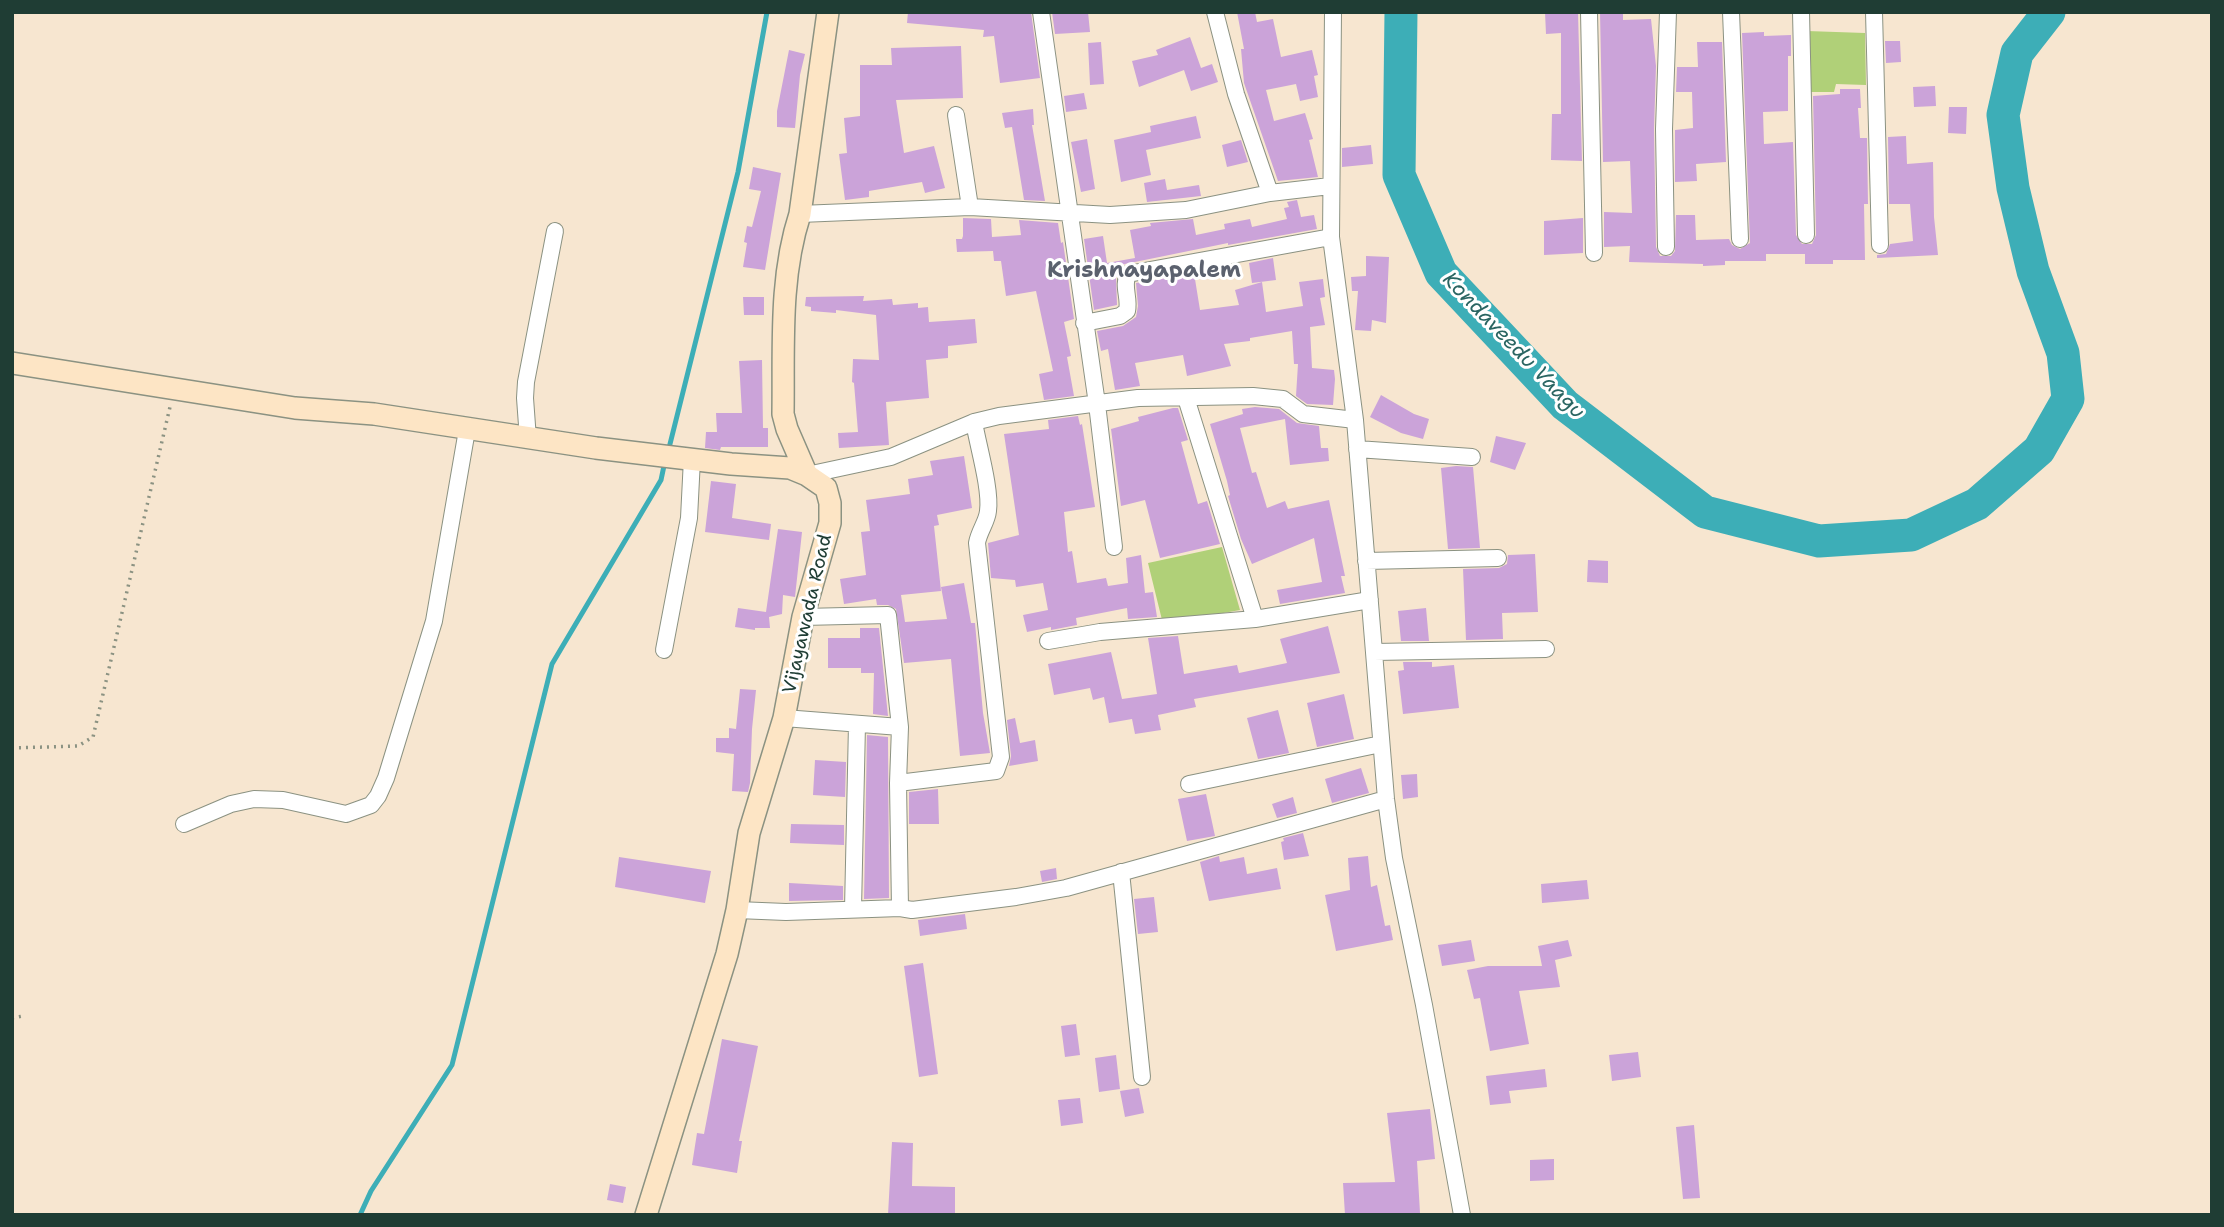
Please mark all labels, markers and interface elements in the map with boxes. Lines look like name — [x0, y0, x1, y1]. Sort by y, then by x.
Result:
district label: Krishnayapalem — [1047, 257, 1241, 285]
water label: Kondaveedu Vaagu — [1437, 267, 1589, 425]
street label: Vijayawada Road — [779, 532, 837, 696]

